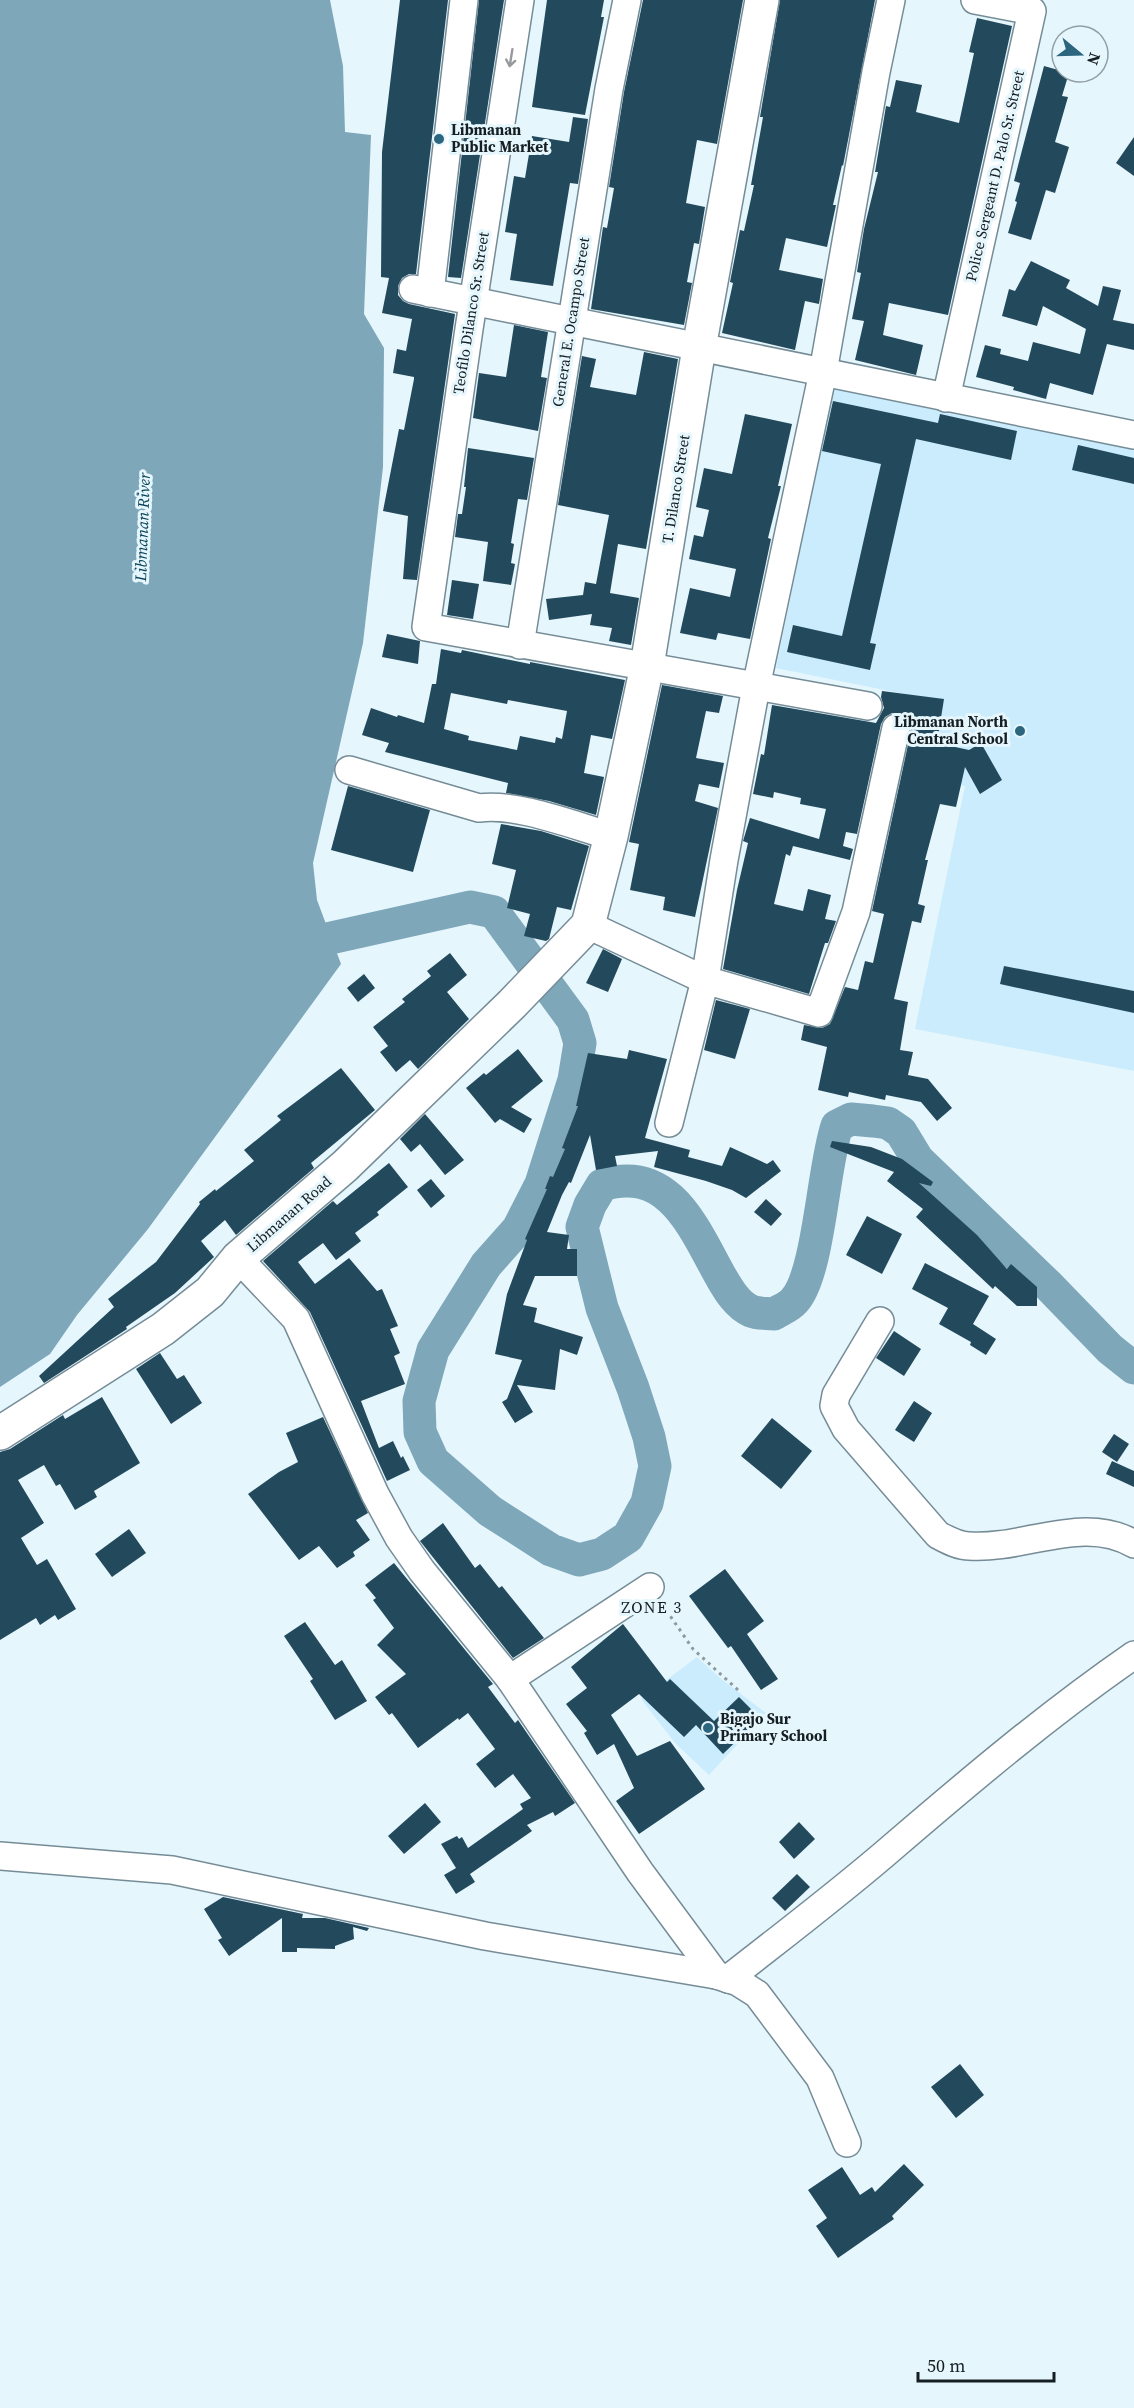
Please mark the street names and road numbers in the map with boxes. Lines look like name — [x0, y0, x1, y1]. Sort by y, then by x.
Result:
street label: Police Sergeant D. Palo Sr. Street — [960, 68, 1029, 283]
street label: Teofilo Dilanco Sr. Street — [447, 230, 494, 395]
street label: General E. Ocampo Street — [547, 235, 594, 408]
street label: T. Dilanco Street — [657, 433, 694, 545]
street label: Libmanan Road — [242, 1170, 336, 1256]

